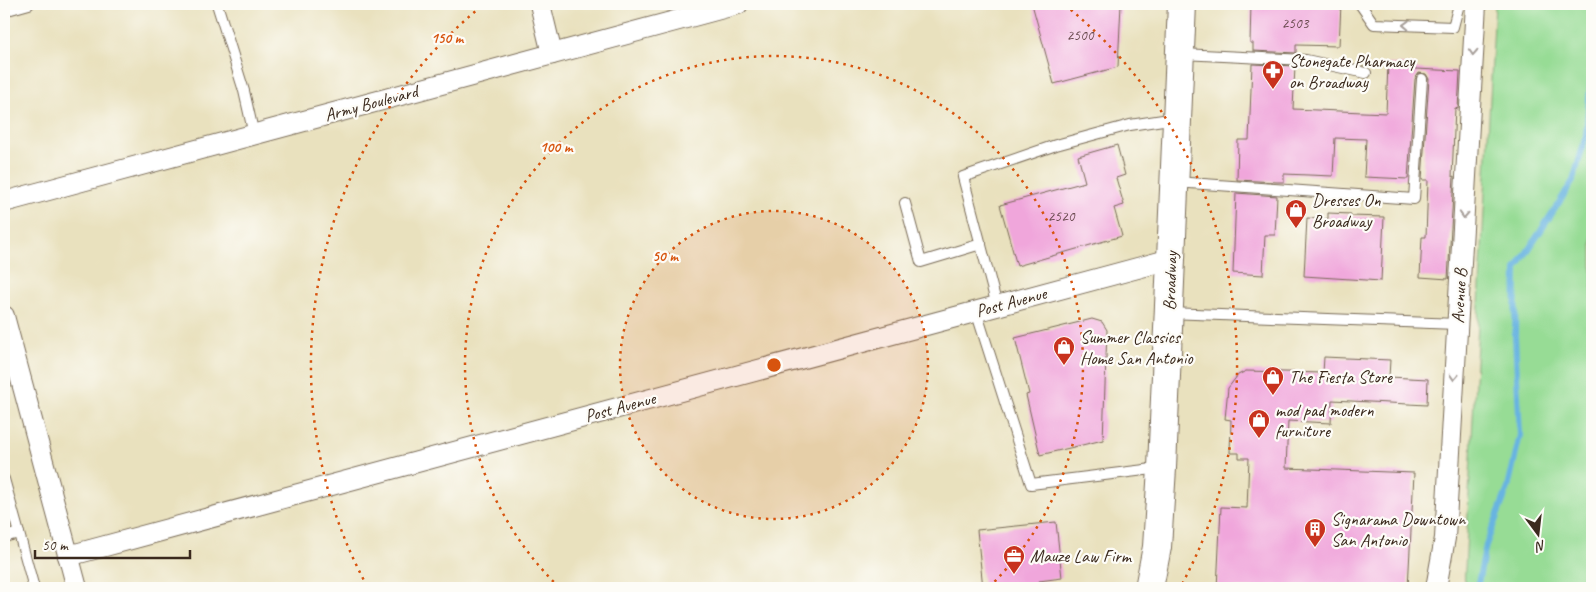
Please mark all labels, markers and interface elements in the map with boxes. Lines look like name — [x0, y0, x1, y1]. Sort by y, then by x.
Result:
house number: 2503 — [1281, 14, 1310, 33]
one-way arrow — [1402, 20, 1410, 30]
house number: 2500 — [1066, 26, 1095, 45]
text: 150 m — [431, 29, 465, 48]
one-way arrow — [1467, 49, 1478, 57]
place label: Stonegate Pharmacy on Broadway — [1289, 50, 1416, 93]
pharmacy icon: Stonegate Pharmacy on Broadway — [1261, 59, 1285, 90]
street label: Army Boulevard — [322, 79, 423, 126]
text: 100 m — [540, 138, 574, 157]
place label: Dresses On Broadway — [1312, 189, 1381, 232]
shop icon: Dresses On Broadway — [1284, 198, 1308, 229]
house number: 2520 — [1047, 207, 1076, 226]
one-way arrow — [1458, 211, 1469, 219]
text: 50 m — [652, 247, 679, 266]
street label: Broadway — [1158, 249, 1182, 311]
street label: Avenue B — [1447, 266, 1472, 324]
street label: Post Avenue — [973, 282, 1050, 322]
place label: Summer Classics Home San Antonio — [1080, 326, 1194, 369]
shop icon: Summer Classics Home San Antonio — [1052, 335, 1076, 366]
centre of rings — [765, 356, 783, 374]
shop icon: The Fiesta Store — [1261, 365, 1285, 396]
place label: The Fiesta Store — [1289, 366, 1393, 388]
one-way arrow — [1449, 373, 1460, 381]
street label: Post Avenue — [582, 387, 659, 427]
place label: mod pad modern furniture — [1275, 399, 1374, 442]
shop icon: mod pad modern furniture — [1247, 408, 1271, 439]
place label: Signarama Downtown San Antonio — [1331, 508, 1466, 551]
north arrow — [1514, 510, 1564, 560]
building icon: Signarama Downtown San Antonio — [1303, 517, 1327, 548]
scale bar — [35, 527, 190, 559]
text: 50 m — [42, 536, 69, 555]
text: N — [1533, 537, 1548, 556]
office icon: Mauze Law Firm — [1002, 544, 1026, 575]
place label: Mauze Law Firm — [1030, 545, 1133, 567]

